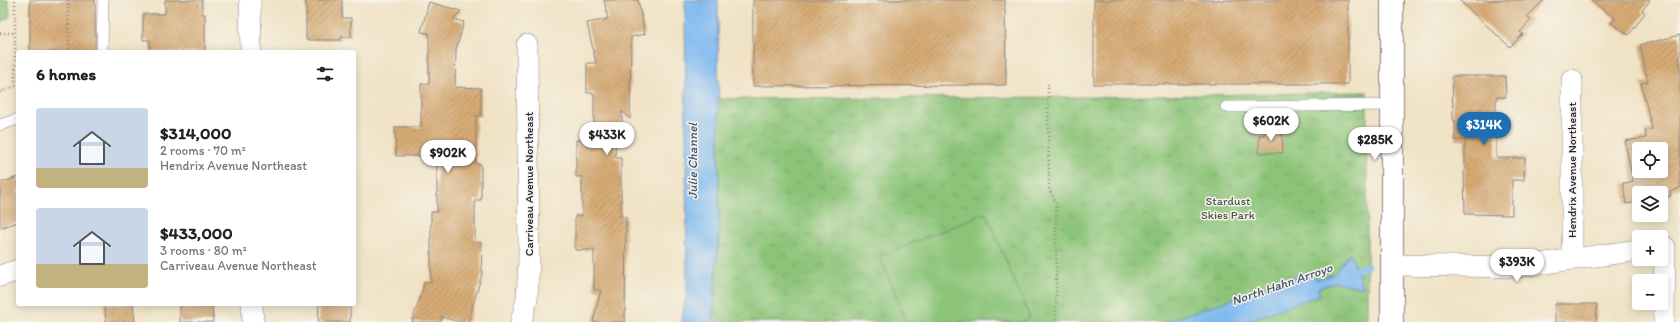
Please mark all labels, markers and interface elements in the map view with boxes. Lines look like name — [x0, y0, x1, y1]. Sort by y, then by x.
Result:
icon: filters — [314, 63, 336, 85]
text: 6 homes — [36, 64, 96, 84]
street label: Hendrix Avenue Northeast — [1565, 102, 1579, 238]
pin: $602K — [1243, 108, 1299, 142]
street label: Carriveau Avenue Northeast — [522, 111, 536, 256]
pin: $314K — [1456, 112, 1512, 146]
text: $602K — [1253, 113, 1289, 128]
text: $314K — [1466, 117, 1502, 132]
pin: $433K — [579, 122, 635, 156]
water label: Julie Channel — [685, 122, 700, 199]
text: $314,000 — [160, 123, 231, 143]
icon: home — [68, 124, 116, 172]
text: $433K — [589, 127, 625, 142]
pin: $285K — [1347, 127, 1403, 161]
text: $285K — [1357, 132, 1393, 147]
pin: $902K — [420, 140, 476, 174]
map controls — [1632, 142, 1668, 310]
button: locate — [1632, 142, 1668, 178]
text: 2 rooms · 70 m² — [160, 143, 246, 158]
text: $902K — [430, 145, 466, 160]
text: Hendrix Avenue Northeast — [160, 158, 307, 173]
button: layers — [1632, 186, 1668, 222]
park label: Stardust Skies Park — [1201, 194, 1256, 222]
text: $433,000 — [160, 223, 233, 243]
icon: home — [68, 224, 116, 272]
button: + — [1632, 230, 1668, 266]
text: 3 rooms · 80 m² — [160, 243, 247, 258]
pin: $393K — [1489, 249, 1545, 283]
text: $393K — [1499, 254, 1535, 269]
text: Carriveau Avenue Northeast — [160, 258, 317, 273]
water label: North Hahn Arroyo — [1230, 260, 1335, 308]
button: − — [1632, 274, 1668, 310]

